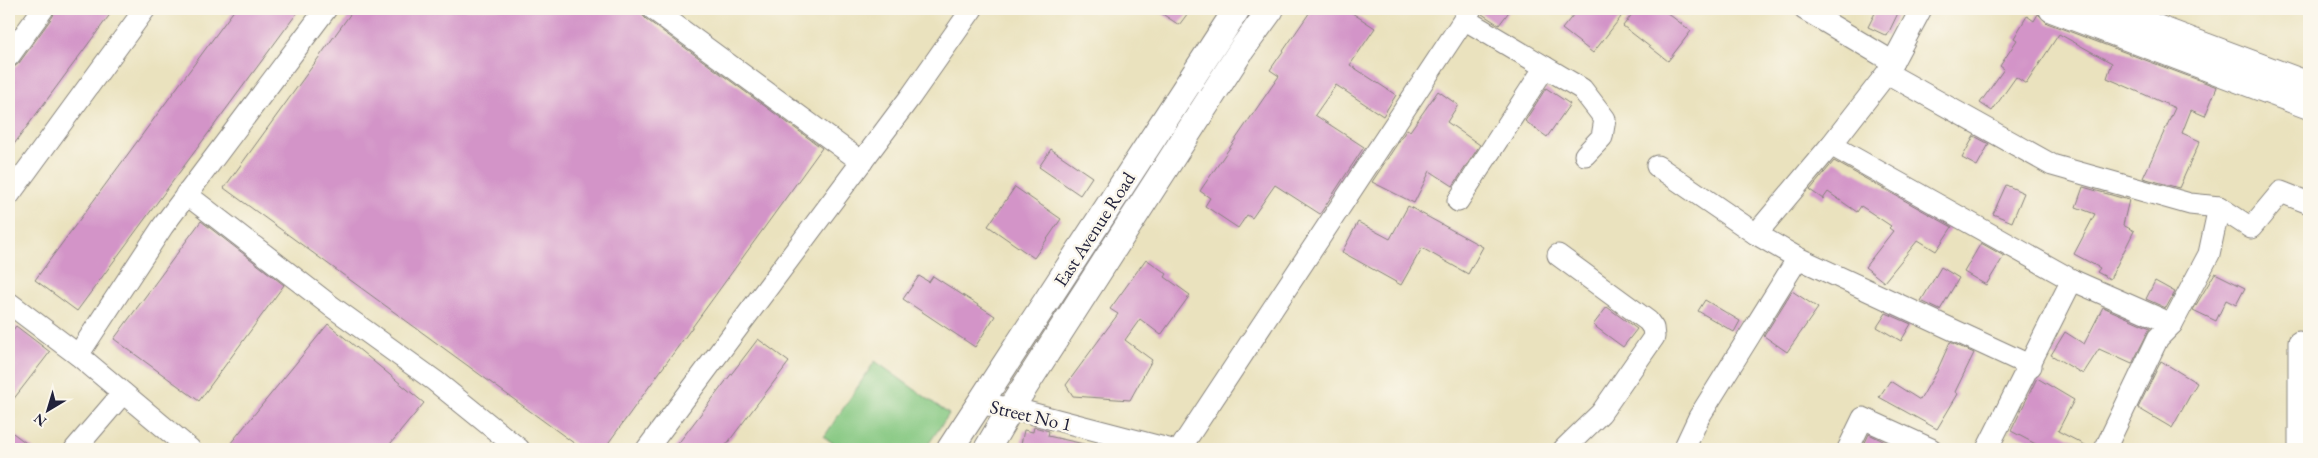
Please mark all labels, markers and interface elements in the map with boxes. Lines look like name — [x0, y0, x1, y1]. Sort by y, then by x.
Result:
street label: East Avenue Road — [1048, 167, 1141, 291]
north arrow — [22, 386, 72, 436]
street label: Street No 1 — [988, 394, 1074, 437]
text: N — [29, 409, 50, 431]

